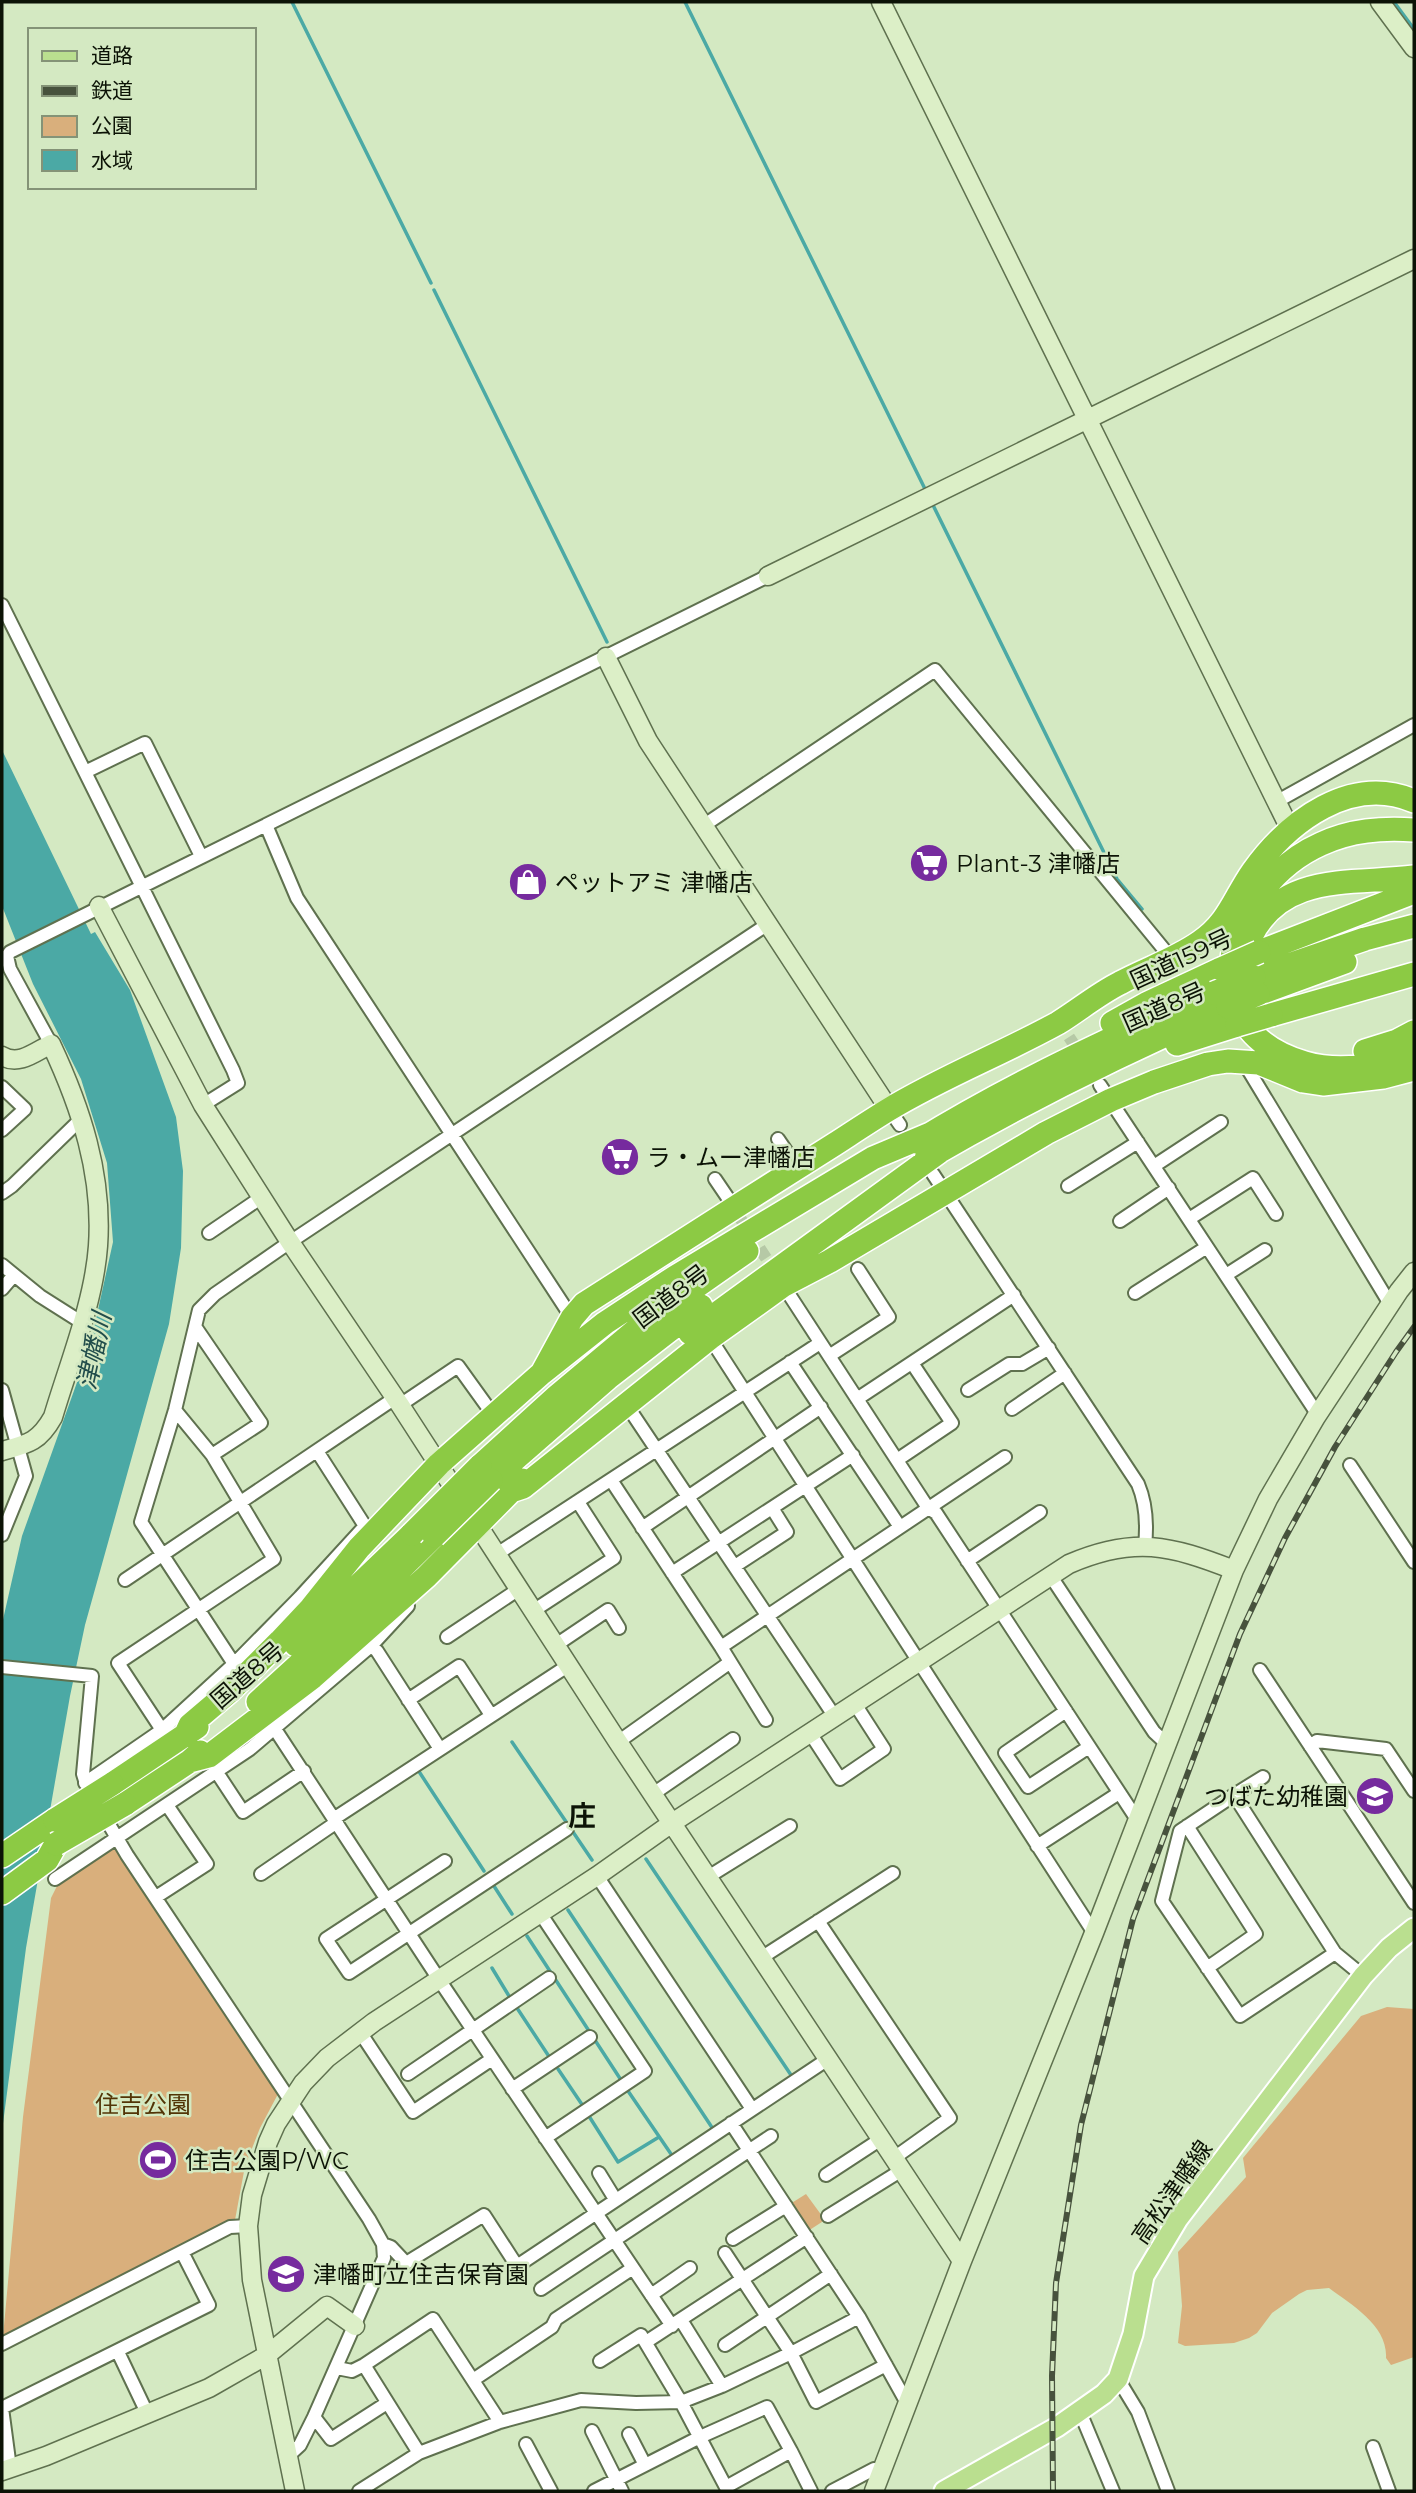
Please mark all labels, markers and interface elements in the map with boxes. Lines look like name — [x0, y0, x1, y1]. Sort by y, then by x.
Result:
legend — [28, 28, 256, 189]
text: 道路 — [91, 43, 133, 68]
text: 鉄道 — [91, 78, 133, 103]
text: 公園 — [91, 113, 133, 138]
text: 水域 — [91, 148, 133, 173]
supermarket icon: Plant-3 津幡店 — [908, 842, 950, 884]
place label: Plant-3 津幡店 — [956, 849, 1120, 878]
shop icon: ペットアミ 津幡店 — [507, 861, 549, 903]
place label: ペットアミ 津幡店 — [555, 868, 753, 897]
street label: 国道159号 — [1126, 923, 1236, 995]
street label: 国道8号 — [1118, 976, 1210, 1038]
supermarket icon: ラ・ムー津幡店 — [599, 1136, 641, 1178]
place label: ラ・ムー津幡店 — [647, 1143, 815, 1172]
street label: 国道8号 — [627, 1258, 715, 1334]
water label: 津幡川 — [70, 1307, 118, 1392]
street label: 国道8号 — [205, 1635, 289, 1715]
school or university icon: つばた幼稚園 — [1354, 1775, 1396, 1817]
place label: つばた幼稚園 — [1204, 1782, 1348, 1811]
district label: 庄 — [568, 1799, 596, 1833]
park label: 住吉公園 — [95, 2090, 191, 2119]
street label: 高松津幡線 — [1126, 2135, 1218, 2249]
sports icon: 住吉公園P/WC — [137, 2139, 179, 2181]
place label: 住吉公園P/WC — [185, 2146, 349, 2175]
school or university icon: 津幡町立住吉保育園 — [265, 2253, 307, 2295]
place label: 津幡町立住吉保育園 — [313, 2260, 529, 2289]

